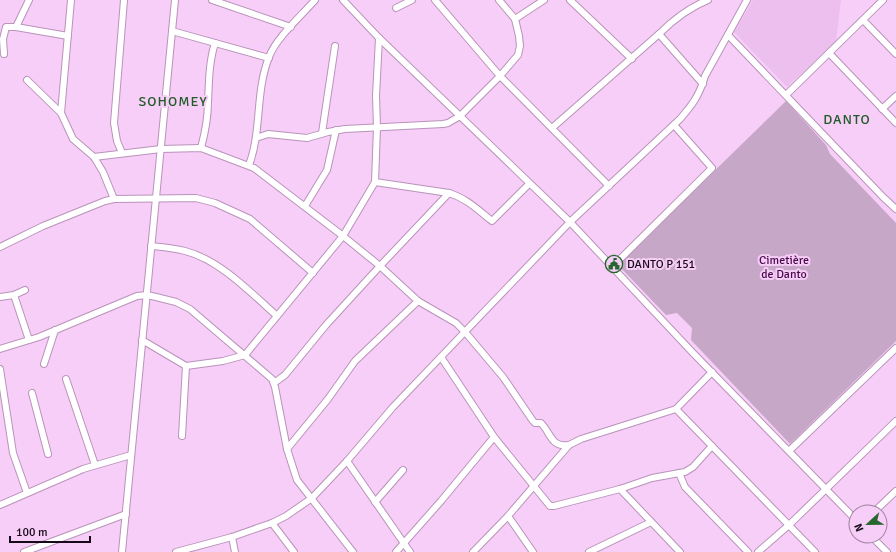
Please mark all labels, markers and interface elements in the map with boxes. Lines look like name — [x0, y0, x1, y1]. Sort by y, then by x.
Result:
district label: SOHOMEY — [139, 93, 207, 110]
district label: DANTO — [823, 111, 871, 128]
park label: Cimetière de Danto — [759, 253, 809, 282]
public building icon: DANTO P 151 — [604, 254, 624, 274]
place label: DANTO P 151 — [627, 257, 695, 272]
north arrow — [848, 504, 888, 544]
scale bar — [10, 518, 90, 544]
text: N — [852, 522, 867, 534]
text: 100 m — [16, 525, 48, 540]

